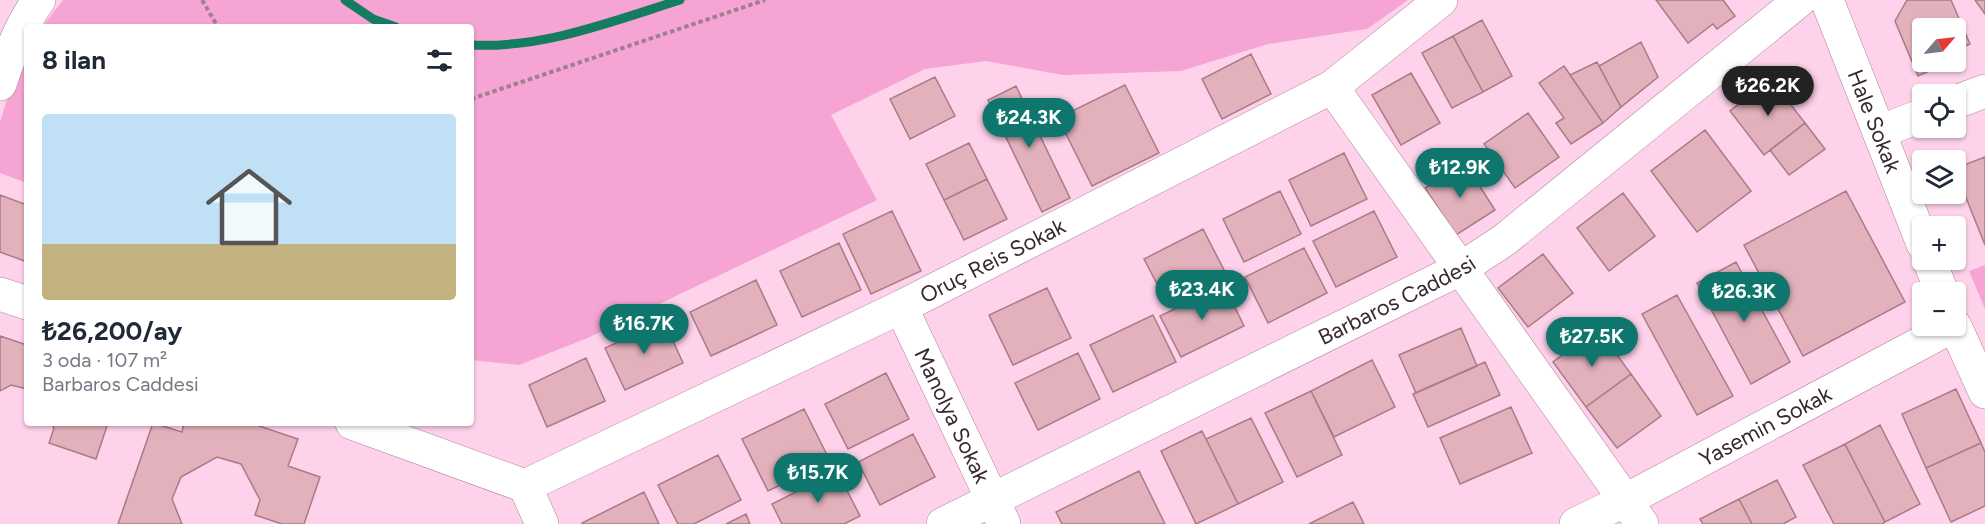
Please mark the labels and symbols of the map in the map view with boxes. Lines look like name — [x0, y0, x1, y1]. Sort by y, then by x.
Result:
north arrow — [1912, 18, 1966, 72]
pin: ₺26.2K — [1719, 66, 1817, 117]
street label: Hale Sokak — [1842, 66, 1907, 177]
pin: ₺24.3K — [980, 98, 1078, 149]
pin: ₺12.9K — [1411, 148, 1509, 199]
street label: Oruç Reis Sokak — [915, 212, 1070, 309]
street label: Barbaros Caddesi — [1314, 249, 1481, 351]
pin: ₺23.4K — [1153, 270, 1251, 321]
pin: ₺26.3K — [1695, 272, 1793, 323]
pin: ₺16.7K — [595, 304, 693, 355]
pin: ₺27.5K — [1543, 317, 1641, 368]
street label: Manolya Sokak — [908, 344, 996, 488]
street label: Yasemin Sokak — [1695, 380, 1836, 473]
pin: ₺15.7K — [769, 453, 867, 504]

